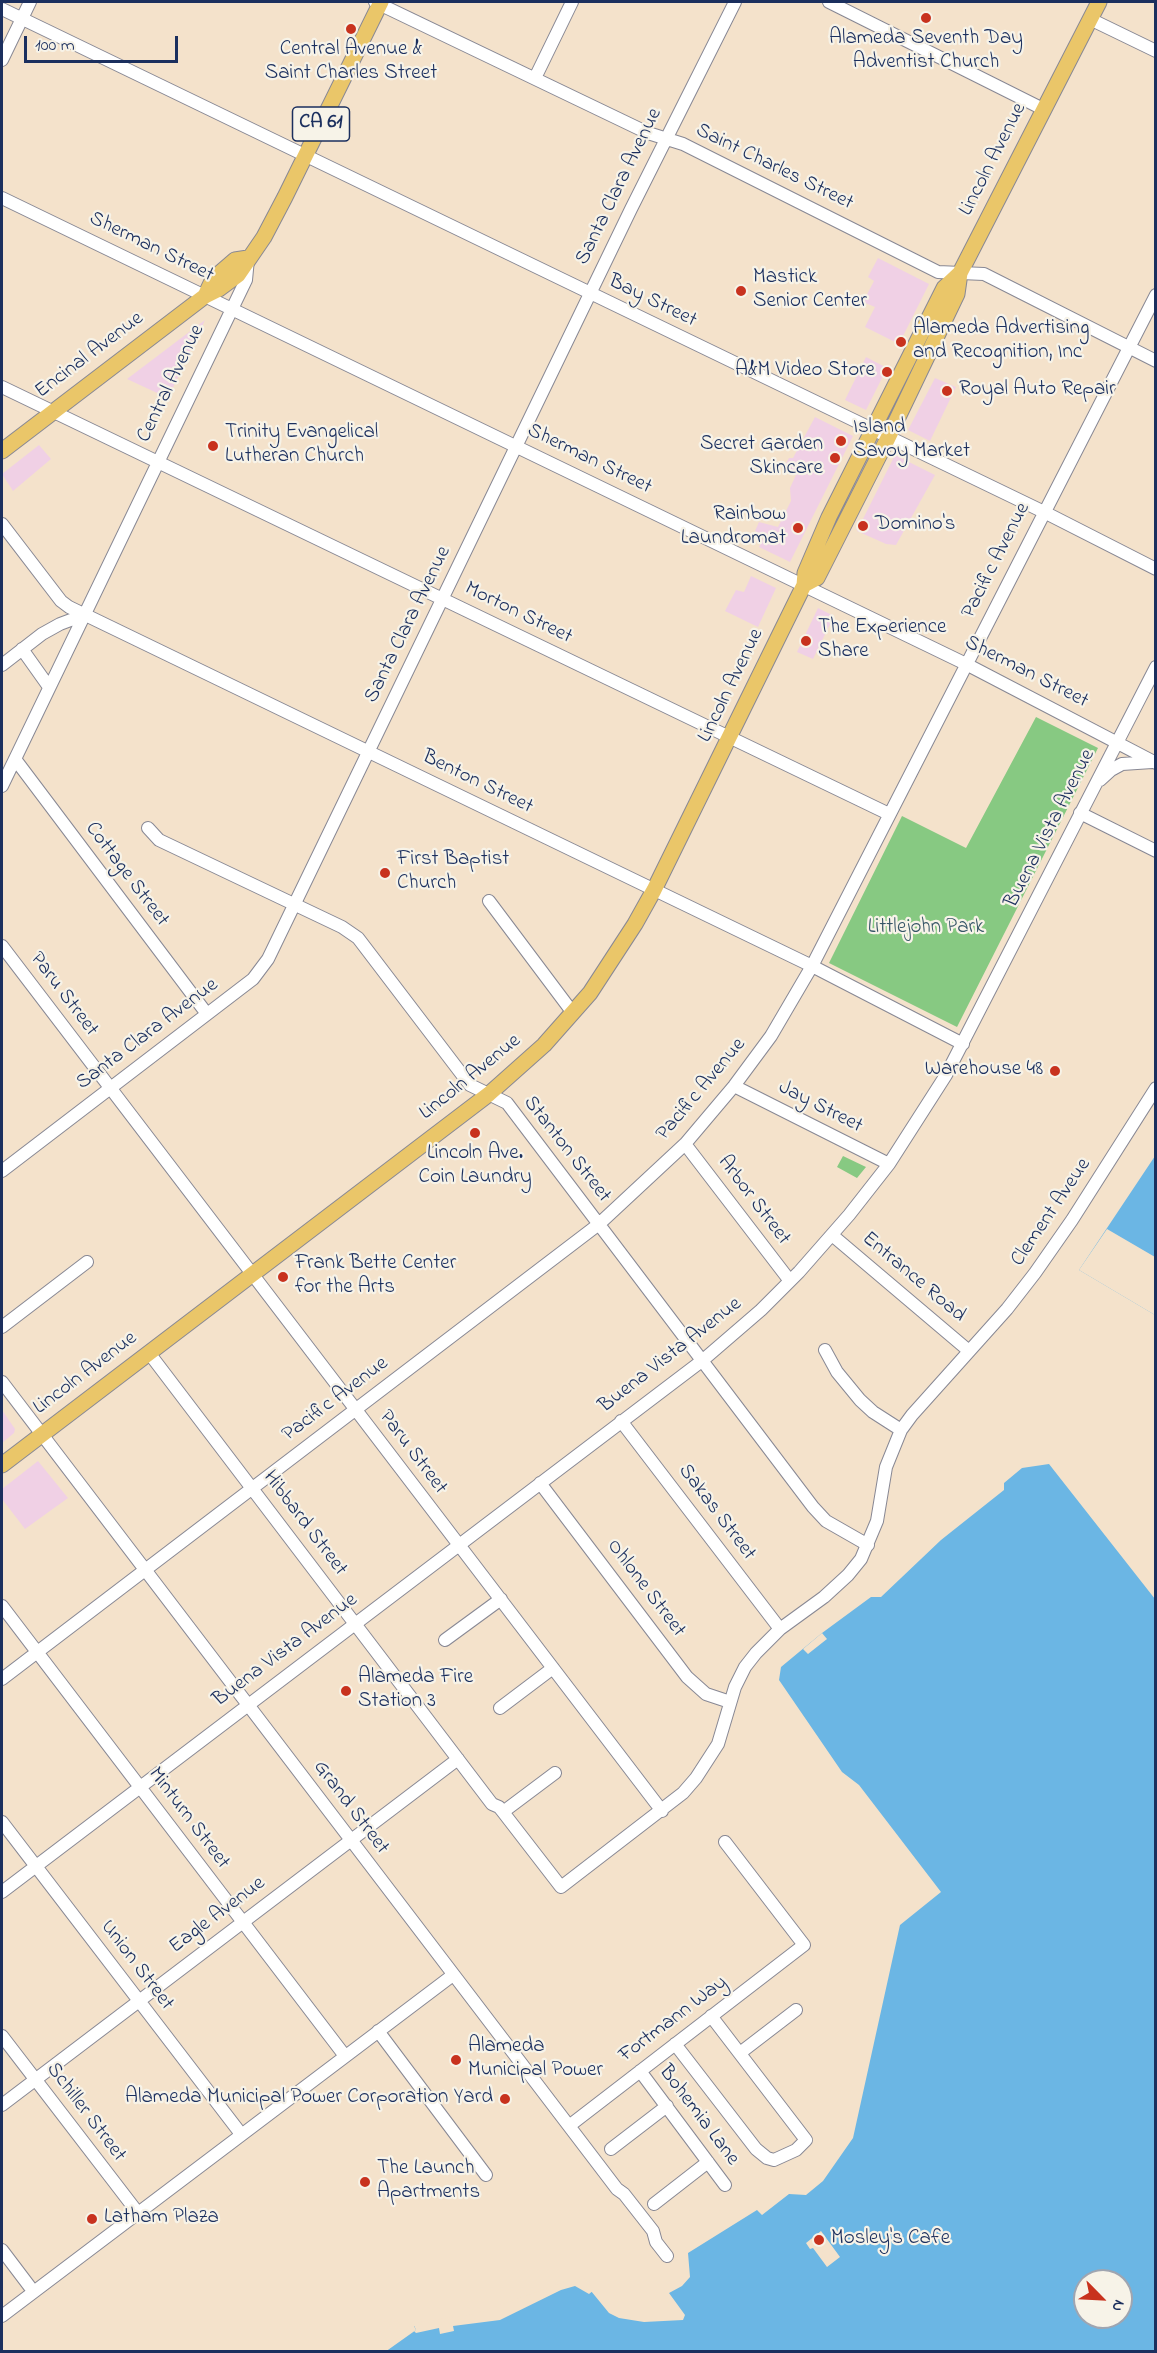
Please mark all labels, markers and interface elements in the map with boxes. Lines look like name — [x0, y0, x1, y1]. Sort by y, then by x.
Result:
marker: Alameda Seventh Day Adventist Church — [919, 11, 933, 25]
marker: Central Avenue & Saint Charles Street — [344, 22, 358, 36]
scale bar — [27, 24, 182, 62]
place label: Alameda Seventh Day Adventist Church — [829, 27, 1023, 77]
text: 100 m — [35, 33, 75, 59]
place label: Central Avenue & Saint Charles Street — [265, 38, 437, 88]
street label: Lincoln Avenue — [955, 99, 1033, 221]
street label: Santa Clara Avenue — [571, 105, 669, 269]
road number: CA 61 — [292, 107, 350, 141]
street label: Saint Charles Street — [691, 119, 857, 217]
street label: Sherman Street — [85, 207, 217, 289]
place label: Mastick Senior Center — [753, 266, 867, 316]
street label: Bay Street — [604, 270, 700, 334]
marker: Mastick Senior Center — [734, 284, 748, 298]
street label: Encinal Avenue — [31, 307, 149, 405]
place label: Alameda Advertising and Recognition, Inc — [913, 317, 1089, 367]
street label: Central Avenue — [133, 321, 211, 447]
marker: Alameda Advertising and Recognition, Inc — [894, 335, 908, 349]
place label: A&M Video Store — [735, 359, 875, 385]
marker: A&M Video Store — [880, 365, 894, 379]
place label: Royal Auto Repair — [959, 378, 1116, 404]
marker: Royal Auto Repair — [940, 384, 954, 398]
place label: Island Savoy Market — [853, 416, 970, 466]
street label: Sherman Street — [523, 419, 655, 501]
place label: Trinity Evangelical Lutheran Church — [225, 421, 378, 471]
place label: Secret Garden Skincare — [700, 433, 823, 483]
marker: Island Savoy Market — [834, 434, 848, 448]
marker: Trinity Evangelical Lutheran Church — [206, 439, 220, 453]
marker: Secret Garden Skincare — [828, 451, 842, 465]
street label: Pacific Avenue — [957, 499, 1037, 623]
place label: Rainbow Laundromat — [681, 503, 786, 553]
place label: Domino's — [875, 513, 956, 539]
marker: Domino's — [856, 519, 870, 533]
marker: Rainbow Laundromat — [791, 521, 805, 535]
street label: Santa Clara Avenue — [360, 543, 458, 707]
street label: Morton Street — [460, 577, 576, 651]
place label: The Experience Share — [818, 616, 946, 666]
street label: Lincoln Avenue — [694, 625, 770, 747]
street label: Sherman Street — [960, 631, 1092, 715]
marker: The Experience Share — [799, 634, 813, 648]
street label: Benton Street — [417, 745, 537, 821]
street label: Buena Vista Avenue — [1000, 746, 1102, 912]
street label: Cottage Street — [78, 818, 174, 932]
place label: First Baptist Church — [397, 848, 509, 898]
marker: First Baptist Church — [378, 866, 392, 880]
park label: Littlejohn Park — [868, 916, 984, 942]
street label: Paru Street — [23, 948, 103, 1042]
street label: Santa Clara Avenue — [72, 973, 224, 1097]
street label: Lincoln Avenue — [415, 1029, 527, 1127]
street label: Pacific Avenue — [652, 1034, 752, 1146]
place label: Warehouse 48 — [925, 1058, 1043, 1084]
marker: Warehouse 48 — [1048, 1064, 1062, 1078]
street label: Jay Street — [774, 1076, 866, 1140]
street label: Stanton Street — [516, 1092, 616, 1208]
marker: Lincoln Ave. Coin Laundry — [468, 1126, 482, 1140]
place label: Lincoln Ave. Coin Laundry — [418, 1142, 532, 1192]
street label: Arbor Street — [711, 1151, 795, 1251]
street label: Clement Aveue — [1007, 1154, 1097, 1272]
street label: Entrance Road — [856, 1227, 970, 1329]
place label: Frank Bette Center for the Arts — [295, 1252, 456, 1302]
marker: Frank Bette Center for the Arts — [276, 1270, 290, 1284]
street label: Buena Vista Avenue — [595, 1292, 747, 1420]
street label: Lincoln Avenue — [29, 1327, 143, 1421]
street label: Pacific Avenue — [278, 1352, 394, 1448]
street label: Paru Street — [372, 1406, 452, 1500]
street label: Sakas Street — [672, 1460, 760, 1566]
street label: Hibbard Street — [256, 1466, 352, 1582]
street label: Ohlone Street — [600, 1535, 690, 1643]
street label: Buena Vista Avenue — [209, 1589, 363, 1713]
place label: Alameda Fire Station 3 — [358, 1666, 473, 1716]
marker: Alameda Fire Station 3 — [339, 1684, 353, 1698]
street label: Grand Street — [306, 1756, 394, 1860]
street label: Minturn Street — [142, 1763, 234, 1875]
street label: Eagle Avenue — [165, 1872, 271, 1960]
street label: Union Street — [94, 1916, 178, 2016]
street label: Fortmann Way — [615, 1971, 733, 2069]
place label: Alameda Municipal Power — [468, 2035, 603, 2085]
marker: Alameda Municipal Power — [449, 2053, 463, 2067]
street label: Schiller Street — [40, 2058, 130, 2168]
street label: Bohemia Lane — [652, 2061, 744, 2171]
place label: Alameda Municipal Power Corporation Yard — [125, 2086, 493, 2112]
marker: Alameda Municipal Power Corporation Yard — [498, 2092, 512, 2106]
place label: The Launch Apartments — [377, 2157, 480, 2207]
marker: The Launch Apartments — [358, 2175, 372, 2189]
place label: Latham Plaza — [104, 2206, 219, 2232]
marker: Latham Plaza — [85, 2212, 99, 2226]
place label: Mosley's Cafe — [831, 2227, 950, 2253]
marker: Mosley's Cafe — [812, 2233, 826, 2247]
north arrow — [1073, 2269, 1133, 2329]
text: N — [1104, 2296, 1131, 2315]

